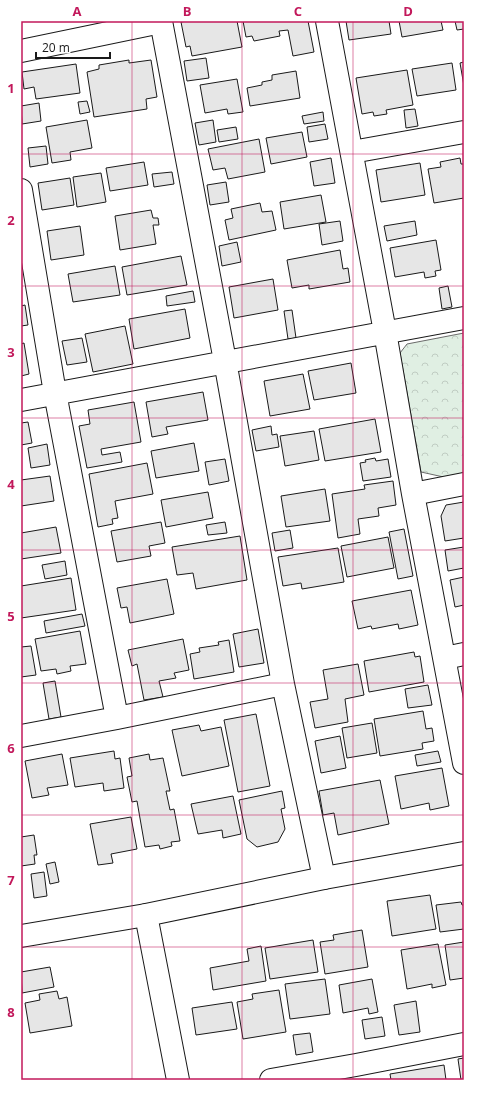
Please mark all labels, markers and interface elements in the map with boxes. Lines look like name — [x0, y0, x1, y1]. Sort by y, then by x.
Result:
text: A — [73, 2, 82, 20]
text: B — [183, 2, 192, 20]
text: C — [294, 2, 302, 20]
text: D — [403, 2, 413, 20]
scale bar — [36, 34, 110, 60]
text: 20 m — [42, 39, 70, 56]
text: 1 — [7, 79, 15, 97]
text: 2 — [7, 211, 15, 229]
text: 3 — [7, 343, 15, 361]
text: 4 — [7, 475, 15, 493]
text: 5 — [7, 607, 15, 625]
text: 6 — [7, 739, 15, 757]
text: 7 — [7, 871, 15, 889]
text: 8 — [7, 1003, 15, 1021]

